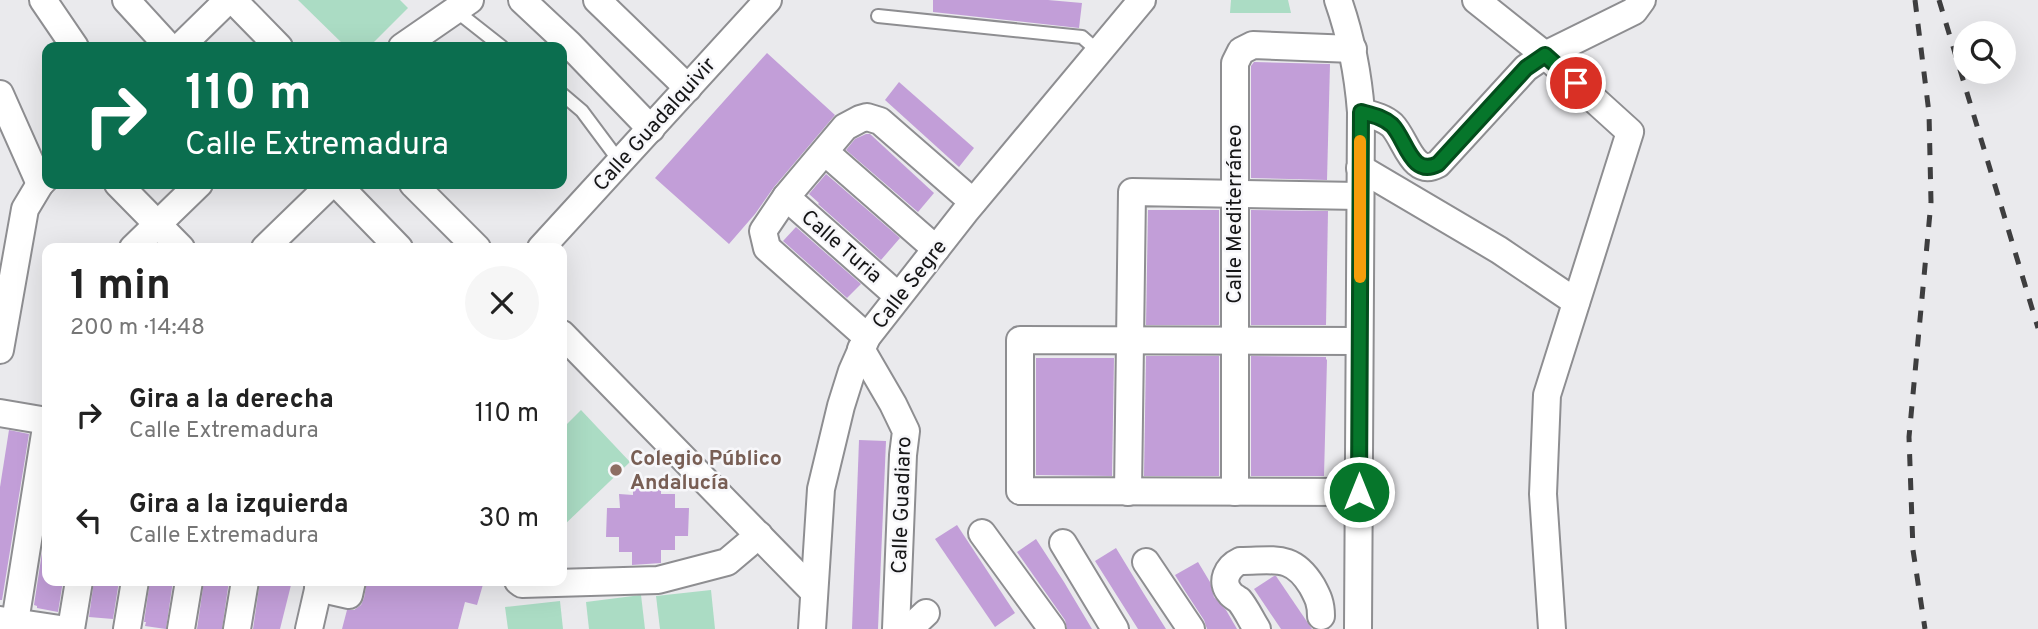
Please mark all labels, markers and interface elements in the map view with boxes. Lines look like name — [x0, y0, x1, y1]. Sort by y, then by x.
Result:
map controls — [1953, 21, 2016, 84]
button: search — [1953, 21, 2016, 84]
street label: Calle Guadalquivir — [588, 52, 722, 198]
pin — [1546, 53, 1606, 113]
icon: arrive — [1557, 64, 1595, 102]
text: 110 m — [185, 65, 312, 127]
icon: right — [70, 70, 161, 161]
street label: Calle Mediterráneo — [1222, 124, 1249, 304]
text: Calle Extremadura — [185, 126, 449, 166]
street label: Calle Turia — [795, 205, 887, 290]
street label: Calle Segre — [867, 235, 954, 335]
text: 1 min — [70, 261, 171, 314]
button: close — [465, 266, 539, 340]
text: 200 m · 14:48 — [70, 314, 205, 343]
text: Gira a la derecha — [129, 384, 334, 417]
icon: right — [70, 396, 108, 434]
text: 110 m — [475, 398, 539, 431]
text: Calle Extremadura — [129, 417, 319, 446]
street label: Calle Guadiaro — [887, 436, 918, 574]
place label: Colegio Público Andalucía — [630, 446, 782, 497]
position arrow — [1322, 455, 1396, 529]
marker: Colegio Público Andalucía — [608, 462, 624, 478]
text: Gira a la izquierda — [129, 489, 348, 522]
icon: left — [70, 501, 108, 539]
text: 30 m — [479, 503, 539, 536]
text: Calle Extremadura — [129, 522, 319, 551]

